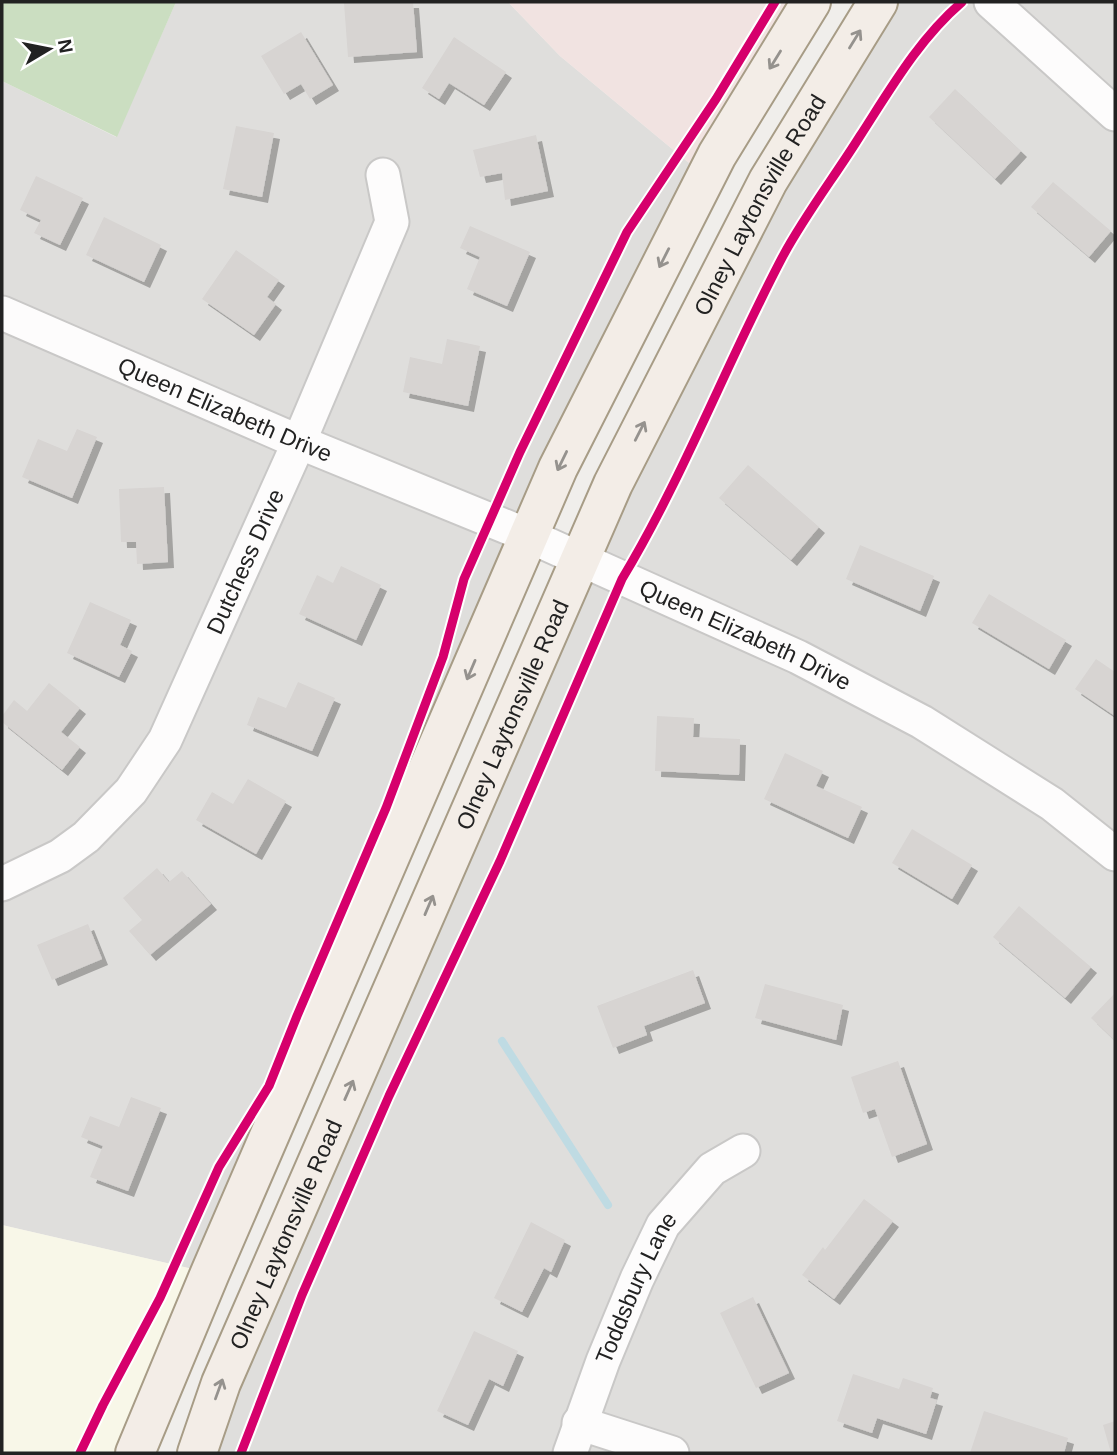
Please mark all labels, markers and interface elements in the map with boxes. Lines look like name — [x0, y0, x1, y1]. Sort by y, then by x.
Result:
north arrow — [14, 14, 84, 84]
one-way arrow — [848, 30, 863, 49]
text: N — [54, 38, 77, 55]
one-way arrow — [768, 49, 782, 69]
street label: Olney Laytonsville Road — [688, 90, 831, 320]
one-way arrow — [657, 247, 671, 268]
street label: Queen Elizabeth Drive — [114, 352, 336, 467]
one-way arrow — [633, 421, 647, 442]
one-way arrow — [554, 450, 568, 471]
street label: Dutchess Drive — [201, 485, 289, 638]
street label: Queen Elizabeth Drive — [635, 574, 855, 695]
street label: Olney Laytonsville Road — [451, 596, 574, 834]
one-way arrow — [464, 659, 477, 680]
one-way arrow — [423, 895, 436, 917]
one-way arrow — [343, 1080, 356, 1102]
street label: Olney Laytonsville Road — [224, 1116, 347, 1353]
street label: Toddsbury Lane — [590, 1206, 682, 1367]
one-way arrow — [214, 1378, 227, 1400]

